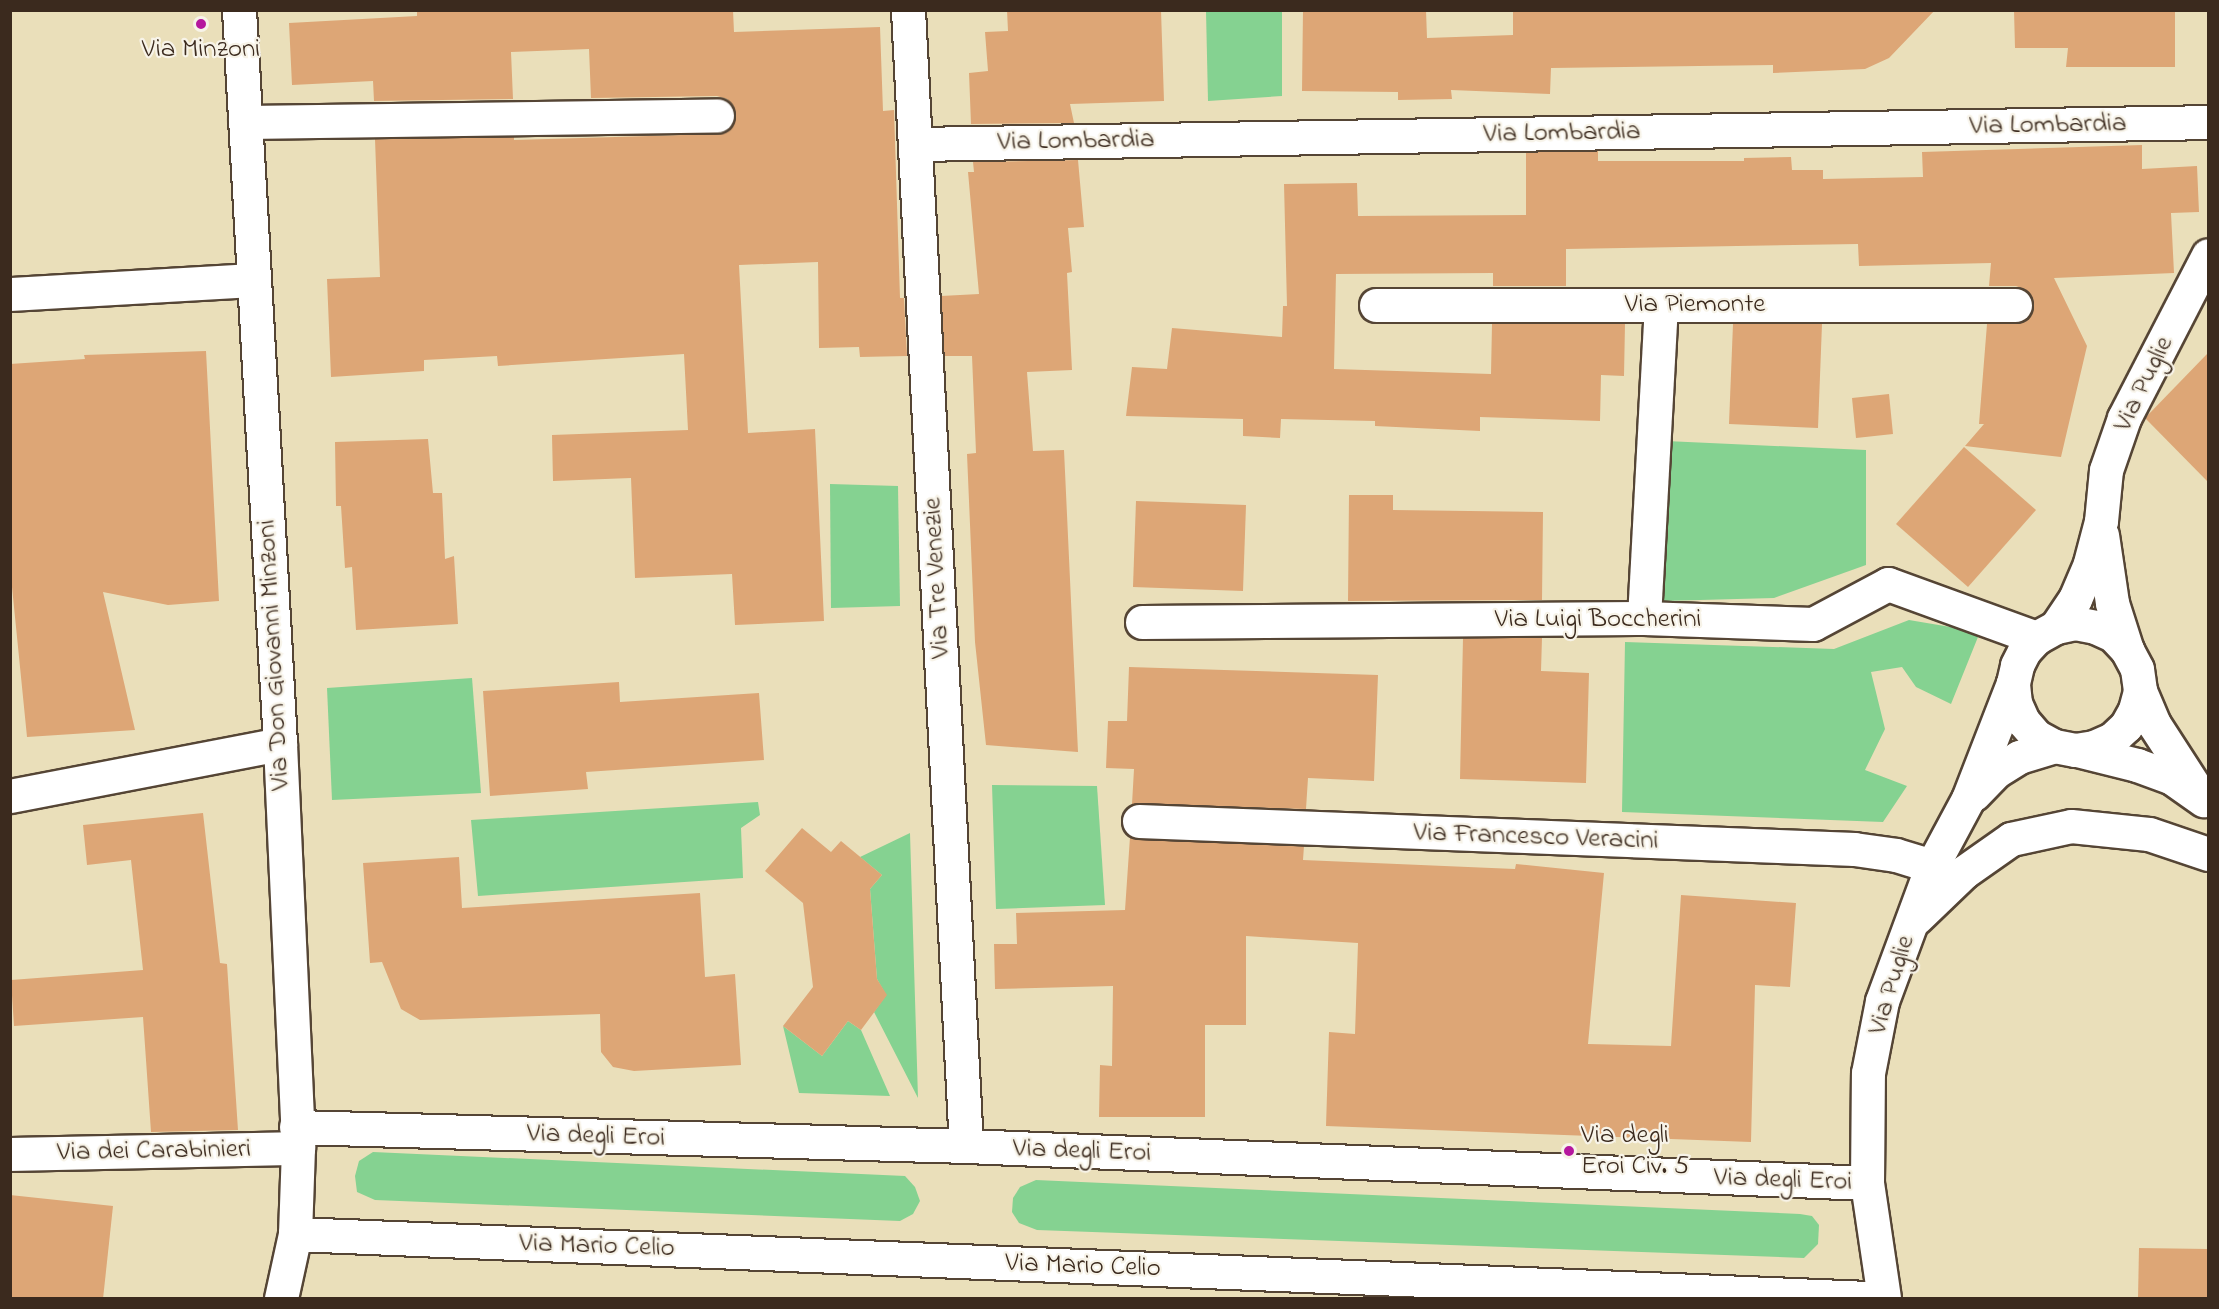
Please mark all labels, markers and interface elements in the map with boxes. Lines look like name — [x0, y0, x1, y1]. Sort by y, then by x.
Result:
marker: Via Minzoni — [194, 17, 208, 31]
place label: Via Minzoni — [142, 34, 260, 66]
street label: Via Lombardia — [1969, 107, 2127, 143]
street label: Via Lombardia — [1483, 115, 1641, 151]
street label: Via Lombardia — [997, 123, 1155, 159]
street label: Via Piemonte — [1625, 289, 1765, 321]
street label: Via Puglie — [2107, 331, 2181, 437]
street label: Via Tre Venezie — [917, 497, 957, 659]
street label: Via Don Giovanni Minzoni — [251, 519, 297, 791]
street label: Via Luigi Boccherini — [1495, 604, 1701, 636]
street label: Via Francesco Veracini — [1413, 817, 1659, 857]
street label: Via Puglie — [1862, 931, 1922, 1039]
street label: Via degli Eroi — [526, 1117, 666, 1155]
place label: Via degli Eroi Civ. 5 — [1581, 1119, 1689, 1182]
street label: Via degli Eroi — [1012, 1132, 1152, 1170]
street label: Via dei Carabinieri — [57, 1133, 251, 1169]
marker: Via degli Eroi Civ. 5 — [1562, 1144, 1576, 1158]
street label: Via degli Eroi — [1713, 1161, 1853, 1199]
street label: Via Mario Celio — [519, 1227, 675, 1265]
street label: Via Mario Celio — [1005, 1247, 1161, 1285]

